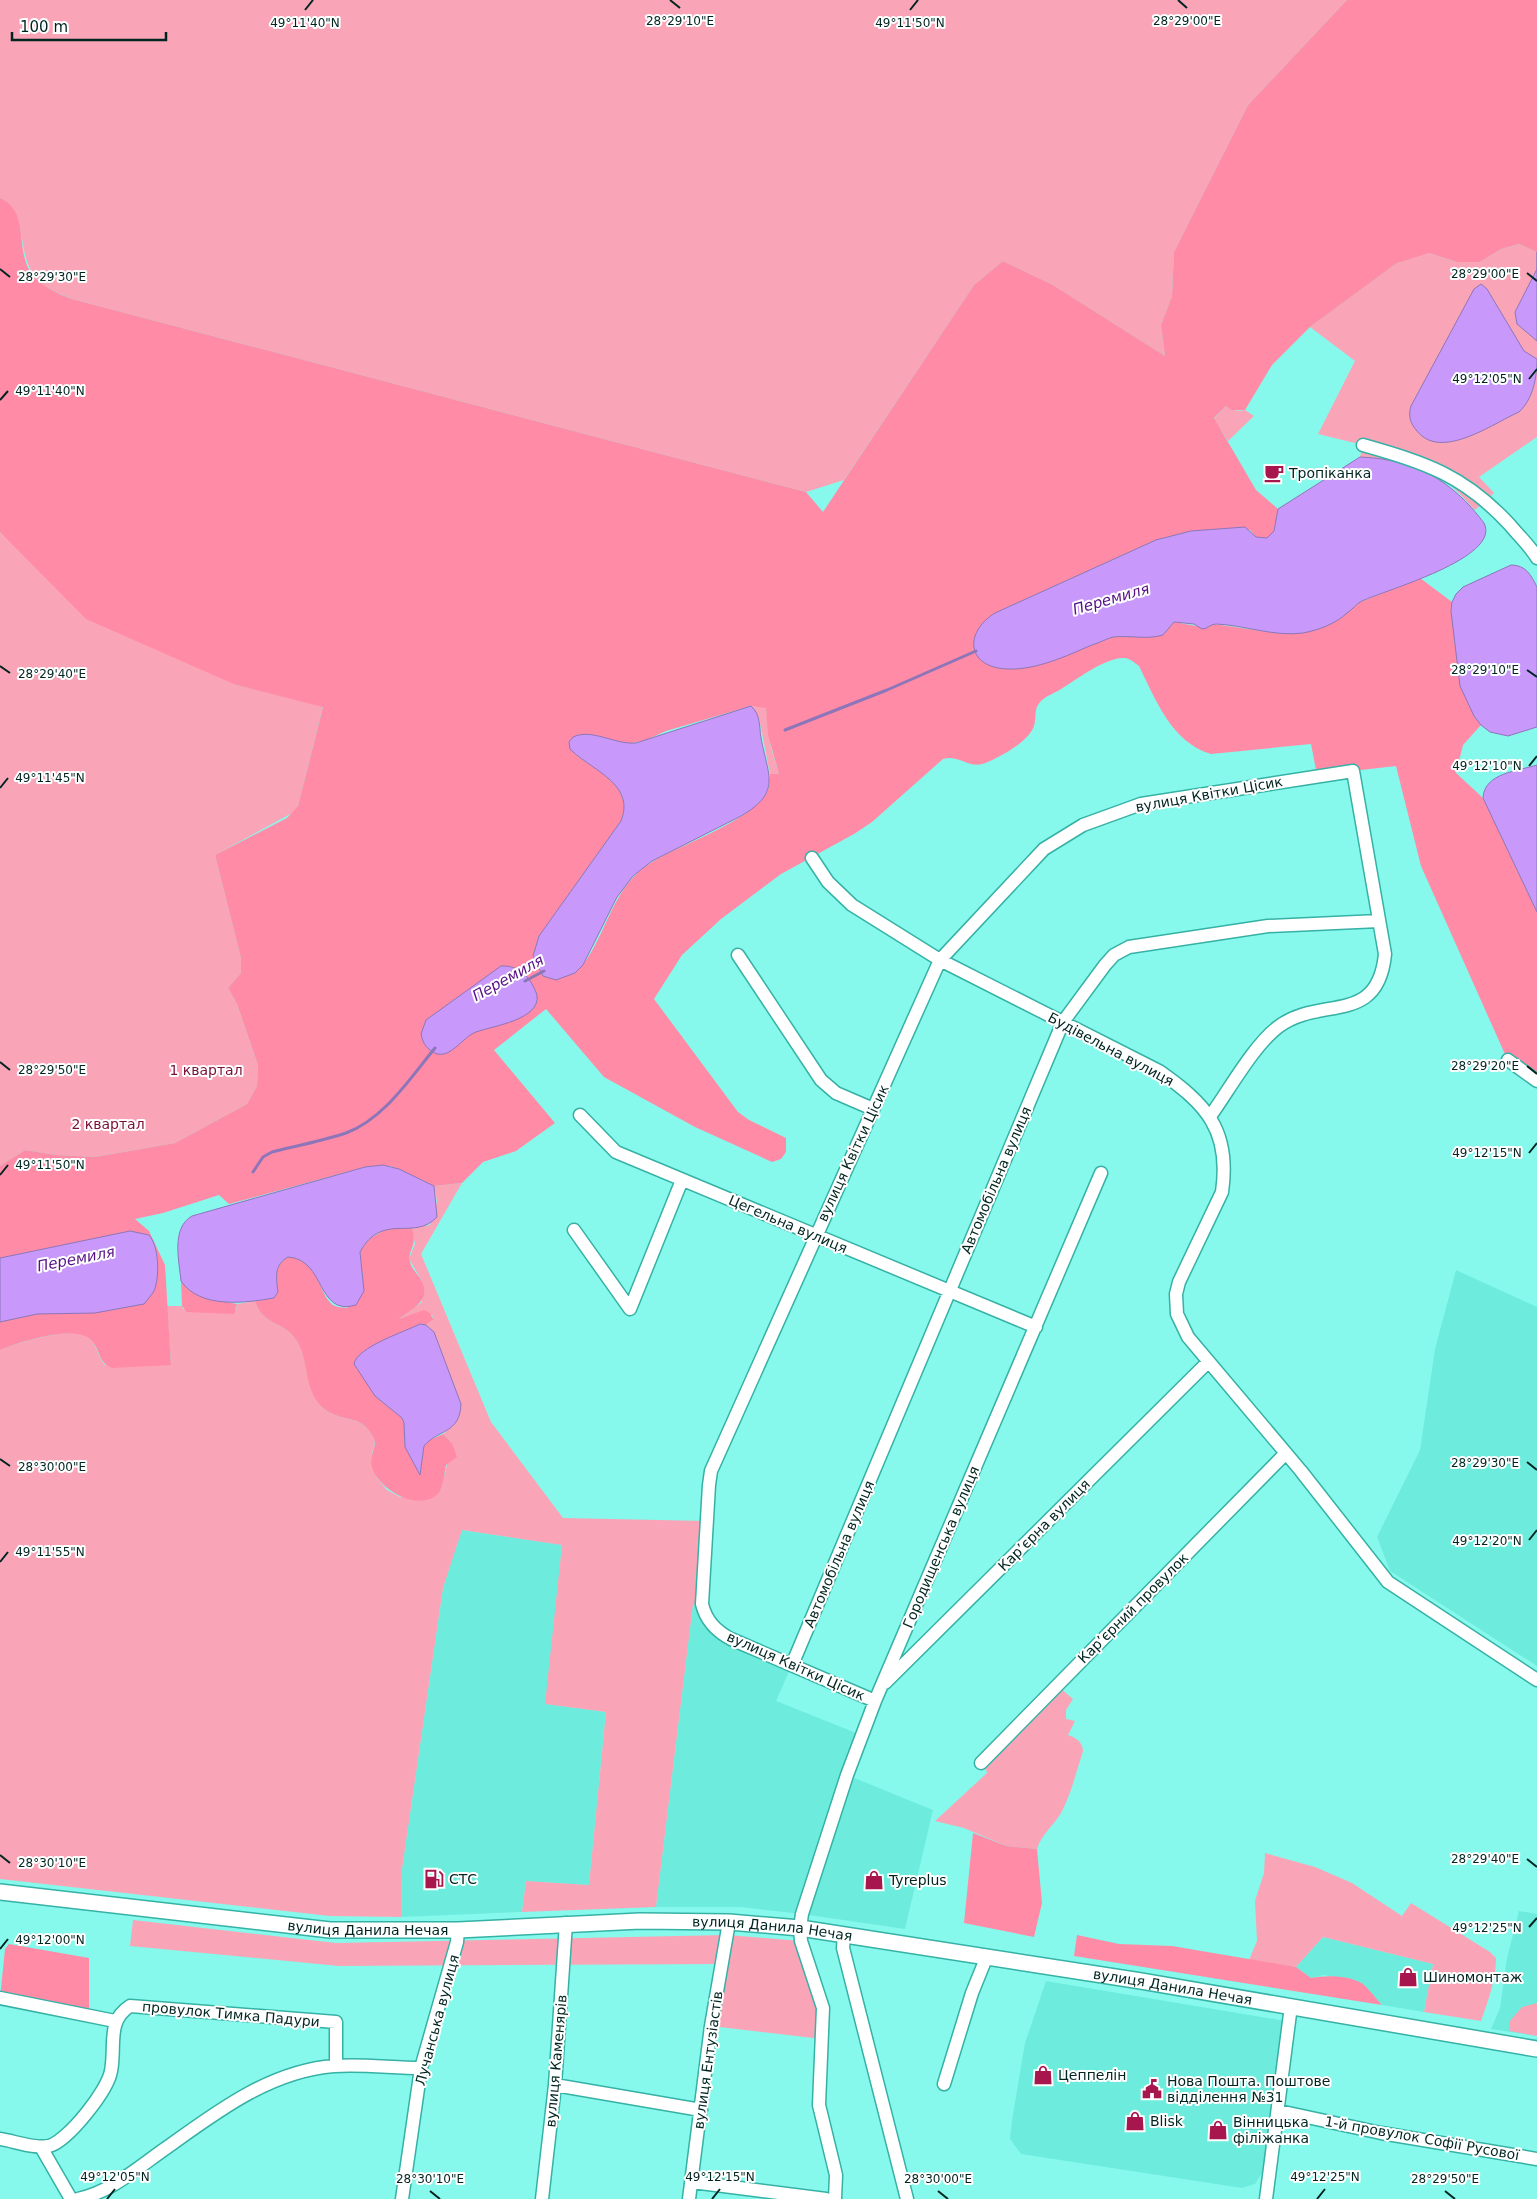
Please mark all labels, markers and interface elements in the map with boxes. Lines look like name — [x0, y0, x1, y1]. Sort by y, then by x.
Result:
scale bar — [12, 10, 166, 42]
text: 28°29'10"E — [646, 14, 714, 28]
text: 28°29'00"E — [1153, 14, 1221, 28]
text: 49°11'40"N — [270, 16, 340, 30]
text: 49°11'50"N — [875, 16, 945, 30]
text: 100 m — [20, 18, 68, 36]
text: 28°29'00"E — [1451, 267, 1519, 281]
text: 28°29'30"E — [18, 270, 86, 284]
text: 49°12'05"N — [1452, 372, 1522, 386]
text: 49°11'40"N — [15, 384, 85, 398]
cafe icon: Тропіканка — [1263, 462, 1285, 484]
place label: Тропіканка — [1288, 465, 1371, 481]
water label: Перемиля — [1071, 579, 1151, 619]
text: 28°29'10"E — [1451, 663, 1519, 677]
text: 28°29'40"E — [18, 667, 86, 681]
text: 49°12'10"N — [1452, 759, 1522, 773]
text: 49°11'45"N — [15, 771, 85, 785]
street label: вулиця Квітки Цісик — [1134, 773, 1284, 815]
water label: Перемиля — [469, 951, 547, 1005]
street label: Будівельна вулиця — [1045, 1009, 1177, 1089]
text: 28°29'20"E — [1451, 1059, 1519, 1073]
park label: 1 квартал — [169, 1062, 243, 1078]
text: 28°29'50"E — [18, 1063, 86, 1077]
street label: вулиця Квітки Цісик — [814, 1082, 892, 1224]
street label: Автомобільна вулиця — [958, 1104, 1034, 1256]
park label: 2 квартал — [71, 1116, 145, 1132]
text: 49°12'15"N — [1452, 1146, 1522, 1160]
text: 49°11'50"N — [15, 1158, 85, 1172]
street label: Цегельна вулиця — [726, 1192, 850, 1256]
water label: Перемиля — [36, 1243, 116, 1275]
text: 28°29'30"E — [1451, 1456, 1519, 1470]
text: 28°30'00"E — [18, 1460, 86, 1474]
street label: Городищенська вулиця — [900, 1464, 982, 1630]
street label: Карʼєрна вулиця — [995, 1476, 1093, 1574]
street label: Автомобільна вулиця — [801, 1478, 877, 1630]
text: 49°12'20"N — [1452, 1534, 1522, 1548]
text: 49°11'55"N — [15, 1545, 85, 1559]
street label: Карʼєрний провулок — [1075, 1550, 1191, 1666]
street label: вулиця Квітки Цісик — [725, 1628, 867, 1704]
text: 28°29'40"E — [1451, 1852, 1519, 1866]
text: 28°30'10"E — [18, 1856, 86, 1870]
fuel station icon: СТС — [423, 1868, 445, 1890]
shop icon: Tyreplus — [863, 1869, 885, 1891]
place label: СТС — [449, 1871, 477, 1887]
place label: Tyreplus — [888, 1872, 947, 1888]
street label: вулиця Данила Нечая — [692, 1914, 854, 1944]
street label: вулиця Данила Нечая — [287, 1917, 448, 1938]
text: 49°12'25"N — [1452, 1921, 1522, 1935]
text: 49°12'00"N — [15, 1933, 85, 1947]
street label: Лучанська вулиця — [412, 1953, 462, 2087]
street label: вулиця Данила Нечая — [1092, 1966, 1254, 2008]
shop icon: Шиномонтаж — [1397, 1966, 1419, 1988]
place label: Шиномонтаж — [1423, 1969, 1523, 1985]
street label: вулиця Ентузіастів — [690, 1990, 726, 2130]
street label: вулиця Каменярів — [542, 1994, 570, 2128]
street label: провулок Тимка Падури — [141, 1998, 321, 2030]
shop icon: Цеппелін — [1032, 2064, 1054, 2086]
place label: Цеппелін — [1058, 2067, 1126, 2083]
place label: Нова Пошта. Поштове відділення №31 — [1167, 2073, 1330, 2105]
public building icon: Нова Пошта. Поштове відділення №31 — [1141, 2078, 1163, 2100]
shop icon: Blisk — [1124, 2110, 1146, 2132]
place label: Blisk — [1150, 2113, 1184, 2129]
street label: 1-й провулок Софії Русової — [1323, 2113, 1521, 2163]
place label: Вінницька філіжанка — [1233, 2114, 1309, 2146]
shop icon: Вінницька філіжанка — [1207, 2119, 1229, 2141]
text: 49°12'05"N — [80, 2170, 150, 2184]
text: 49°12'15"N — [685, 2170, 755, 2184]
text: 49°12'25"N — [1290, 2170, 1360, 2184]
text: 28°30'10"E — [396, 2172, 464, 2186]
text: 28°30'00"E — [904, 2172, 972, 2186]
text: 28°29'50"E — [1411, 2172, 1479, 2186]

